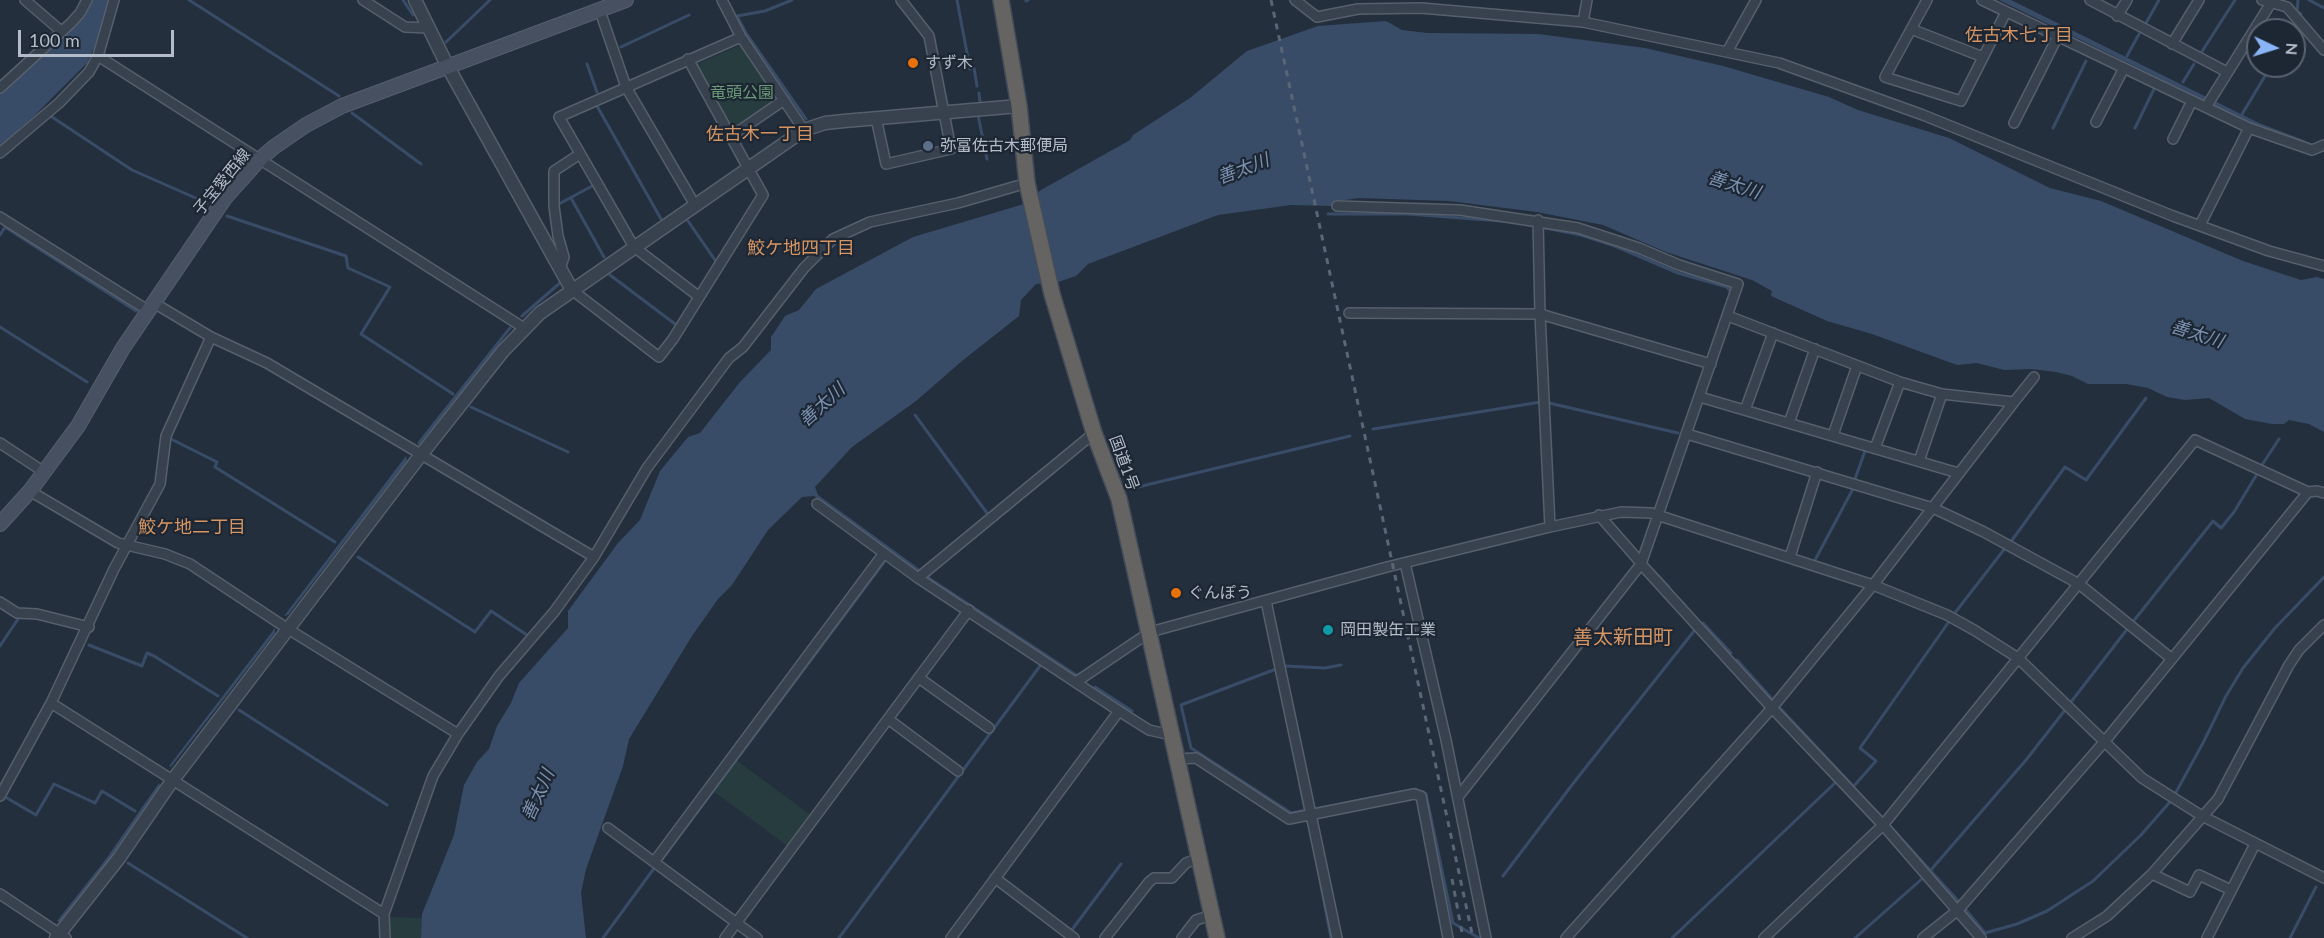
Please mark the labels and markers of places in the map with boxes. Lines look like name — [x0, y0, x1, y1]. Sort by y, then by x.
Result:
place label: すず木 — [925, 53, 973, 73]
marker: すず木 — [906, 56, 920, 70]
place label: 弥富佐古木郵便局 — [940, 136, 1068, 156]
marker: 弥富佐古木郵便局 — [921, 139, 935, 153]
place label: ぐんぽう — [1188, 583, 1252, 603]
marker: ぐんぽう — [1169, 586, 1183, 600]
place label: 岡田製缶工業 — [1340, 620, 1436, 640]
marker: 岡田製缶工業 — [1321, 623, 1335, 637]

